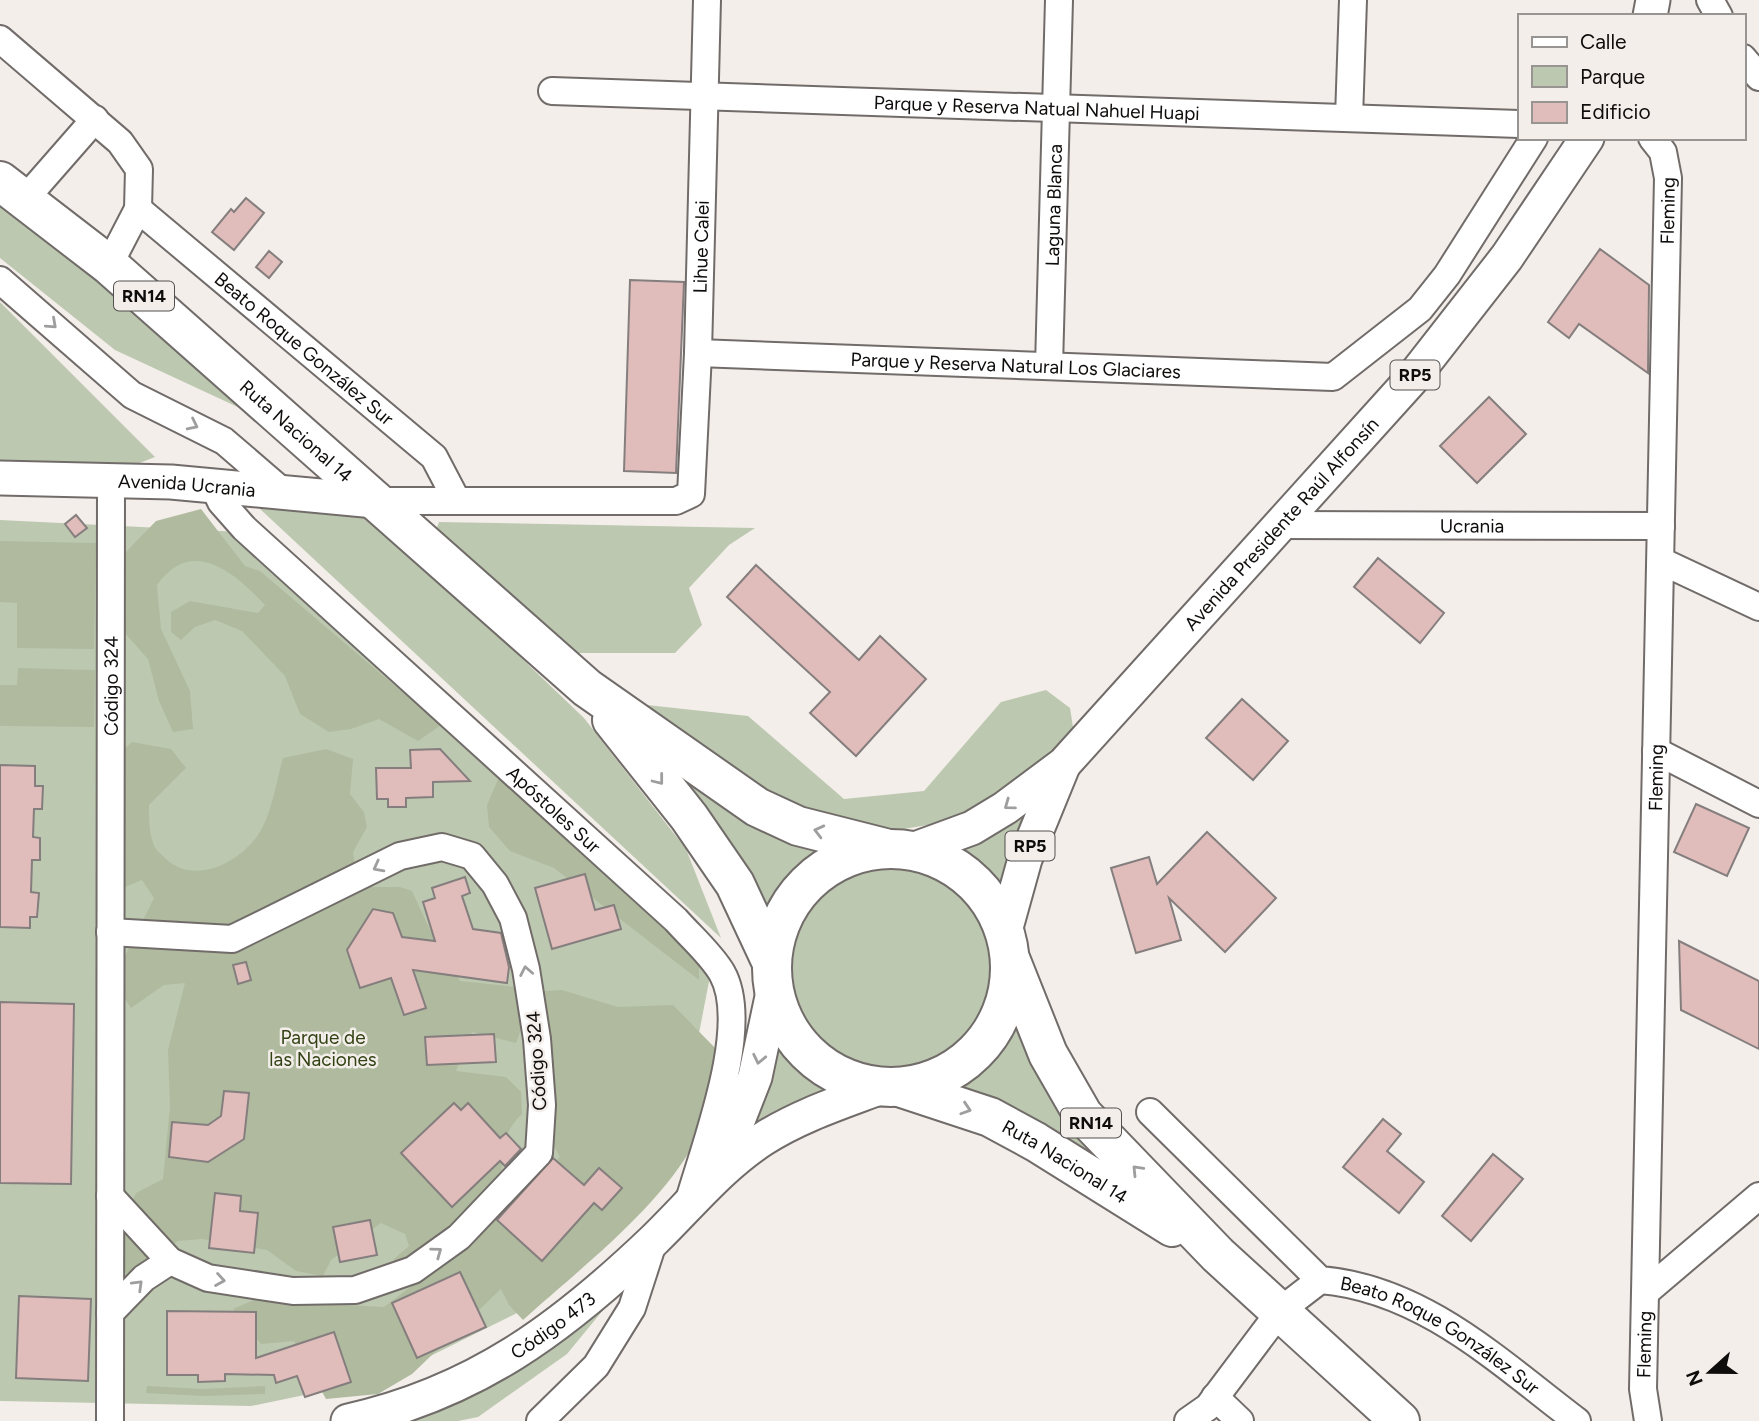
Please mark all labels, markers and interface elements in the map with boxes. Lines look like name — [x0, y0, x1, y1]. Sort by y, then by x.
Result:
legend — [1518, 14, 1745, 140]
text: Calle — [1580, 29, 1627, 54]
text: Parque — [1580, 64, 1645, 89]
street label: Parque y Reserva Natual Nahuel Huapi — [873, 91, 1200, 125]
text: Edificio — [1580, 99, 1651, 124]
street label: Laguna Blanca — [1041, 144, 1067, 267]
street label: Fleming — [1656, 177, 1680, 245]
street label: Lihue Calei — [689, 200, 714, 294]
street label: Beato Roque González Sur — [210, 267, 399, 431]
road number: RN14 — [114, 282, 174, 310]
one-way arrow — [44, 315, 57, 328]
street label: Parque y Reserva Natural Los Glaciares — [850, 348, 1181, 383]
road number: RP5 — [1390, 360, 1440, 390]
street label: Ruta Nacional 14 — [235, 375, 358, 487]
street label: Avenida Presidente Raúl Alfonsín — [1179, 413, 1384, 635]
one-way arrow — [186, 417, 198, 431]
street label: Avenida Ucrania — [118, 470, 257, 502]
street label: Ucrania — [1440, 514, 1504, 538]
street label: Código 324 — [100, 636, 123, 736]
street label: Fleming — [1644, 744, 1668, 811]
street label: Apóstoles Sur — [502, 761, 606, 858]
one-way arrow — [651, 773, 664, 785]
one-way arrow — [1004, 797, 1017, 809]
one-way arrow — [813, 825, 825, 839]
road number: RP5 — [1006, 832, 1054, 860]
one-way arrow — [373, 859, 385, 872]
one-way arrow — [520, 965, 535, 977]
street label: Código 324 — [522, 1010, 551, 1112]
park label: Parque de las Naciones — [269, 1026, 377, 1071]
one-way arrow — [753, 1053, 768, 1065]
one-way arrow — [960, 1101, 972, 1115]
road number: RN14 — [1061, 1108, 1121, 1138]
street label: Ruta Nacional 14 — [998, 1115, 1132, 1209]
one-way arrow — [1133, 1166, 1146, 1179]
one-way arrow — [429, 1248, 442, 1261]
one-way arrow — [214, 1272, 226, 1287]
street label: Beato Roque González Sur — [1338, 1272, 1544, 1400]
one-way arrow — [130, 1280, 143, 1293]
street label: Código 473 — [506, 1287, 600, 1364]
street label: Fleming — [1632, 1311, 1657, 1378]
north arrow — [1675, 1337, 1745, 1407]
text: N — [1681, 1367, 1708, 1389]

